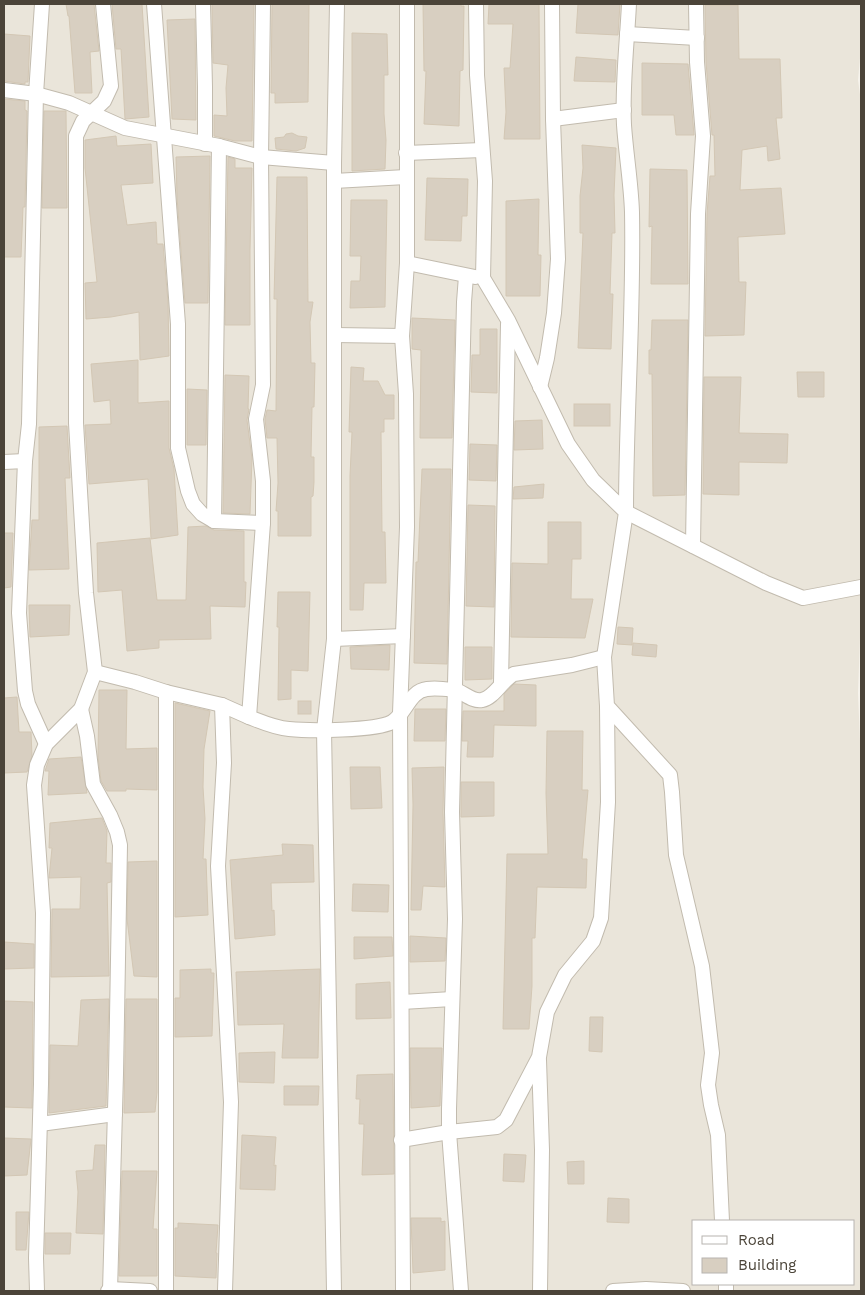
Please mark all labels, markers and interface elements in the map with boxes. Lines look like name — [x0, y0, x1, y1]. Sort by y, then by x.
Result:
legend — [692, 1220, 855, 1285]
text: Road — [738, 1231, 775, 1249]
text: Building — [738, 1256, 796, 1274]

